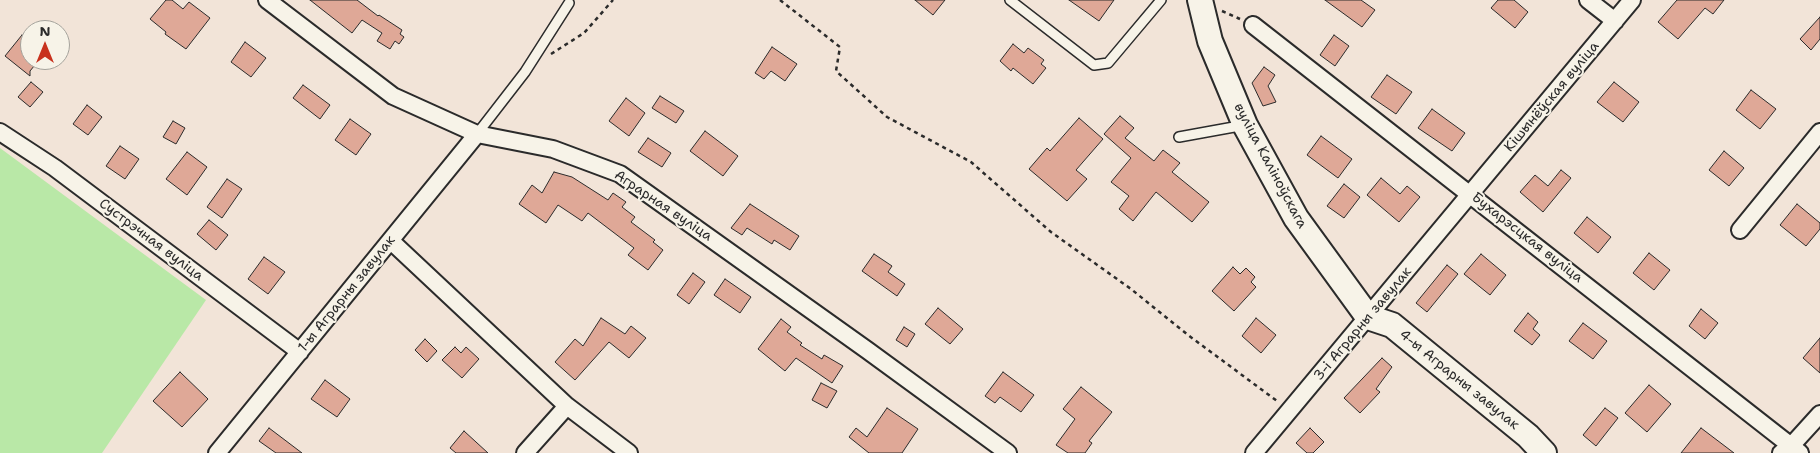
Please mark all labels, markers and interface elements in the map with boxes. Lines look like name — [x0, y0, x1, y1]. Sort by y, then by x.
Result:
north arrow — [20, 20, 70, 70]
text: N — [39, 22, 51, 40]
street label: Кішынёўская вуліца — [1501, 38, 1603, 156]
street label: вуліца Каліноўскага — [1230, 100, 1310, 232]
street label: Аграрная вуліца — [611, 167, 715, 245]
street label: Бухарэсцкая вуліца — [1468, 189, 1586, 287]
street label: Сустрэчная вуліца — [96, 195, 206, 285]
street label: 1-ы Аграрны завулак — [295, 232, 399, 356]
street label: 3-і Аграрны завулак — [1311, 264, 1415, 384]
street label: 4-ы Аграрны завулак — [1396, 326, 1522, 434]

